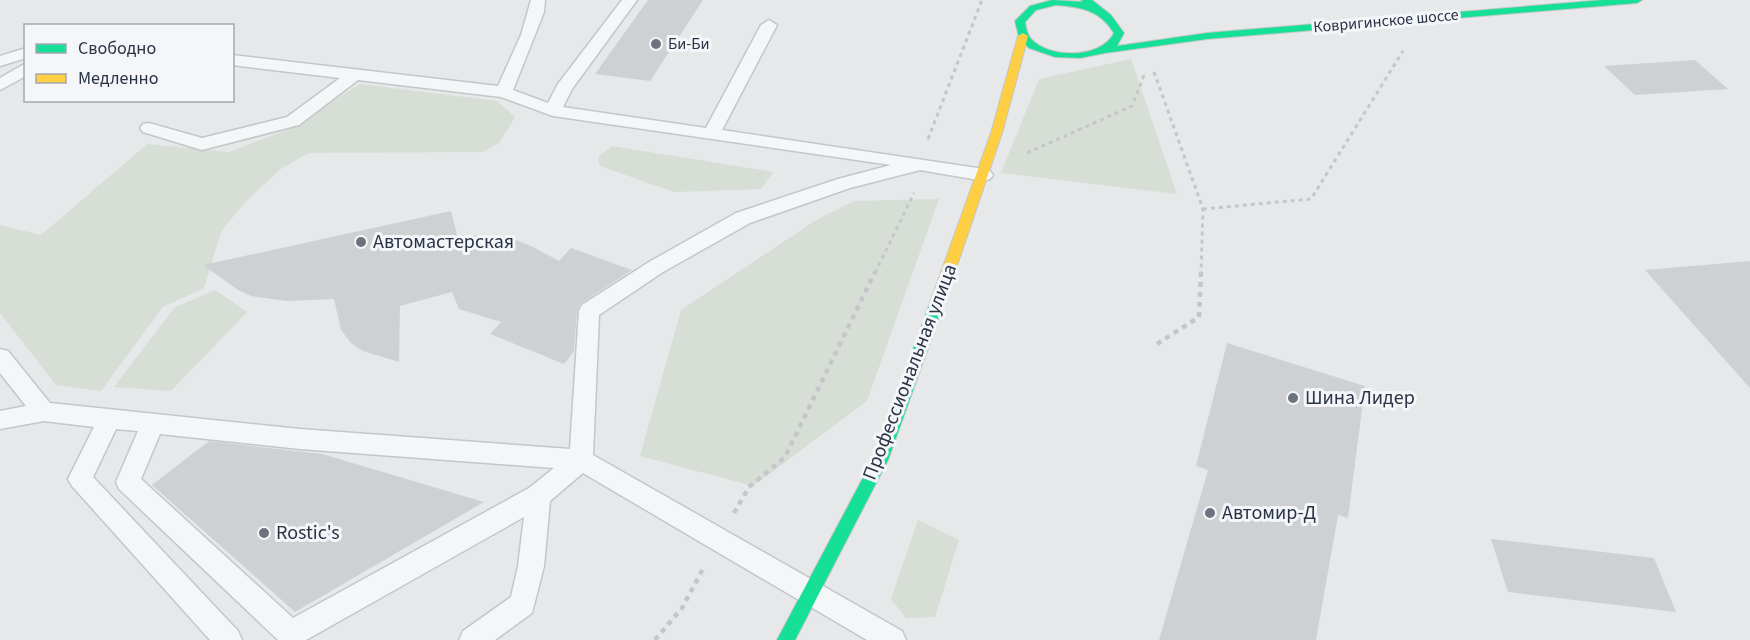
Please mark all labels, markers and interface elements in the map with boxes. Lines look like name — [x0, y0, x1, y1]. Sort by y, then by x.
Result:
street label: Ковригинское шоссе — [1312, 4, 1460, 38]
legend — [24, 24, 234, 102]
place label: Би-Би — [668, 33, 710, 55]
text: Свободно — [78, 36, 156, 61]
marker: Би-Би — [649, 37, 663, 51]
text: Медленно — [78, 66, 158, 91]
place label: Автомастерская — [373, 228, 514, 256]
marker: Автомастерская — [354, 235, 368, 249]
street label: Профессиональная улица — [856, 260, 964, 484]
place label: Шина Лидер — [1305, 384, 1415, 412]
marker: Шина Лидер — [1286, 391, 1300, 405]
place label: Автомир-Д — [1222, 499, 1316, 527]
marker: Автомир-Д — [1203, 506, 1217, 520]
place label: Rostic's — [276, 519, 340, 547]
marker: Rostic's — [257, 526, 271, 540]

